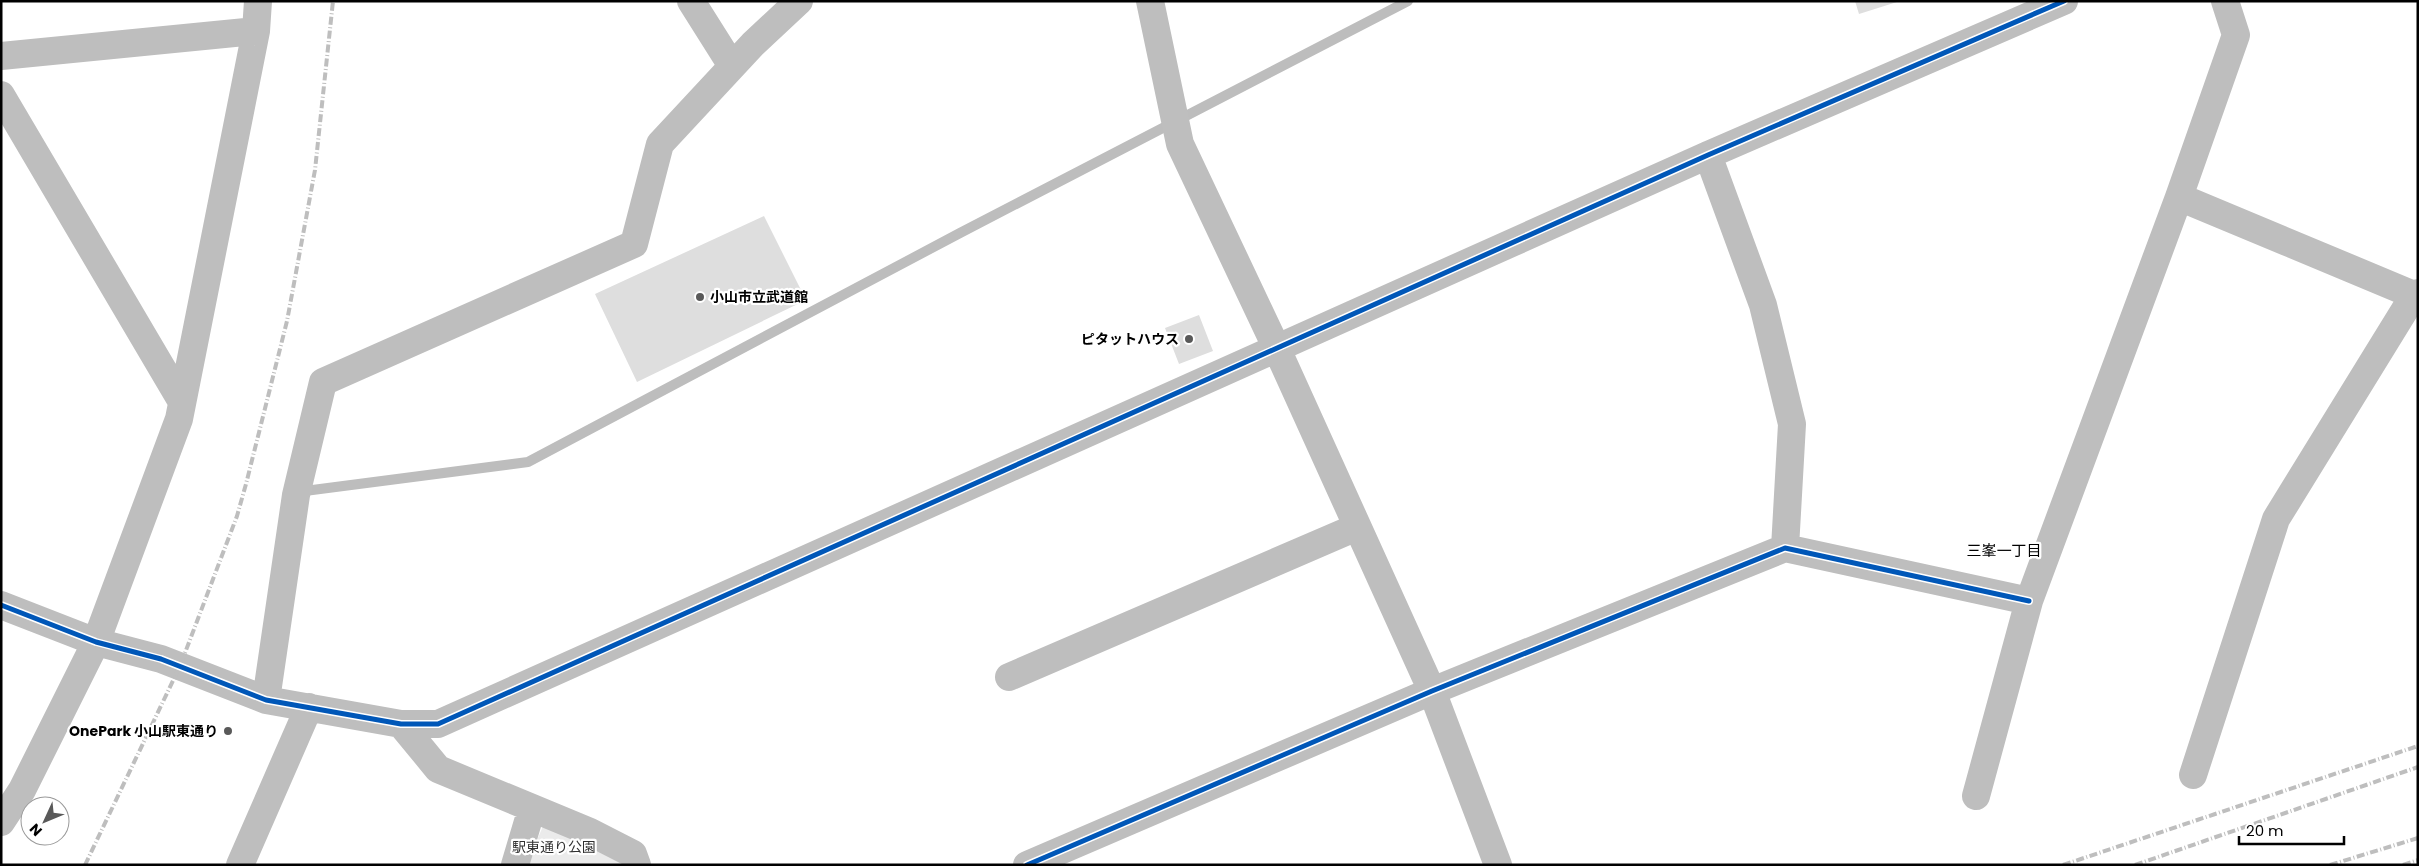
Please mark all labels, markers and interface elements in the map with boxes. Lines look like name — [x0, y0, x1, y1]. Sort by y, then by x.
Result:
place label: 小山市立武道館 — [710, 287, 808, 307]
marker: 小山市立武道館 — [694, 291, 706, 303]
place label: ピタットハウス — [1081, 329, 1179, 349]
marker: ピタットハウス — [1183, 333, 1195, 345]
district label: 三峯一丁目 — [1966, 540, 2042, 561]
place label: OnePark 小山駅東通り — [69, 721, 218, 741]
marker: OnePark 小山駅東通り — [222, 725, 234, 737]
north arrow — [20, 796, 70, 846]
scale bar — [2239, 814, 2344, 846]
text: N — [25, 819, 46, 841]
text: 20 m — [2246, 820, 2284, 841]
park label: 駅東通り公園 — [512, 837, 596, 857]

